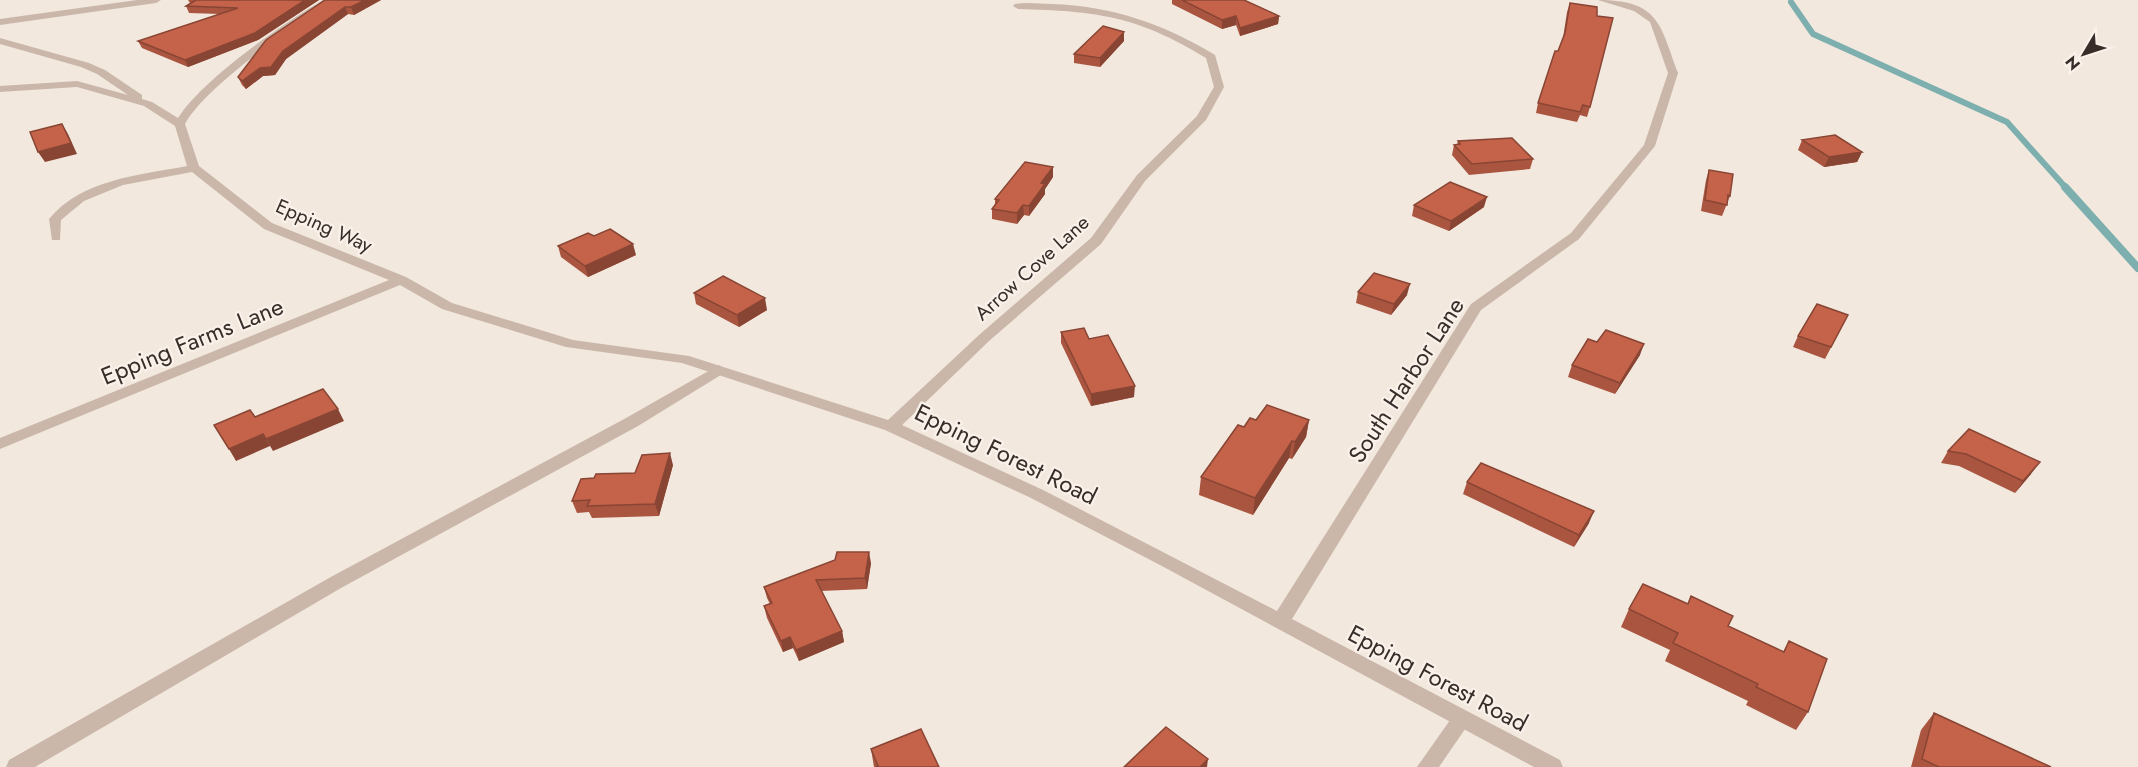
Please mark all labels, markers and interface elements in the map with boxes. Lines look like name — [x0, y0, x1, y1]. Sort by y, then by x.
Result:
north arrow — [2054, 24, 2114, 84]
text: N — [2060, 51, 2086, 75]
street label: Epping Way — [271, 192, 377, 260]
street label: Arrow Cove Lane — [968, 209, 1096, 327]
street label: Epping Farms Lane — [95, 288, 289, 394]
street label: South Harbor Lane — [1339, 290, 1473, 470]
street label: Epping Forest Road — [909, 395, 1103, 513]
street label: Epping Forest Road — [1342, 616, 1534, 740]

